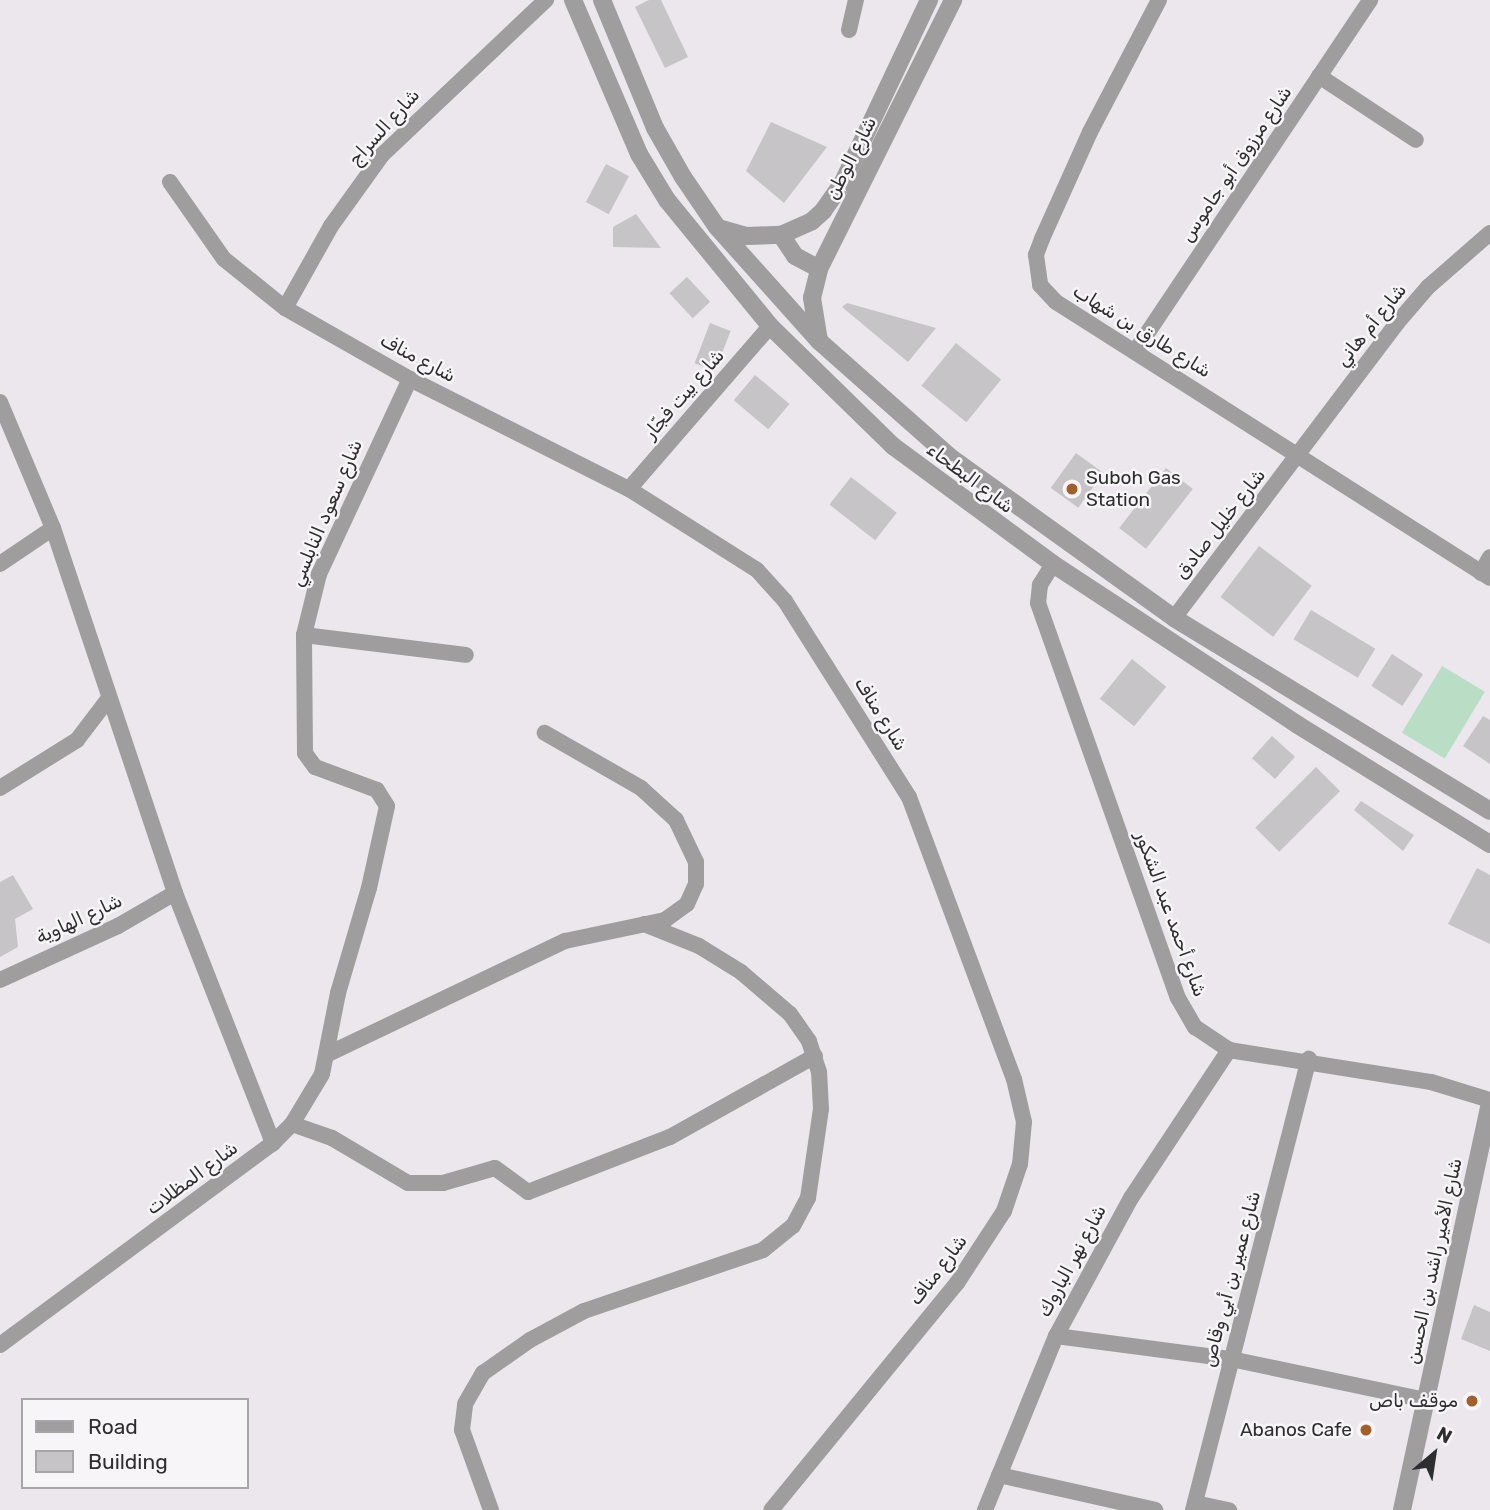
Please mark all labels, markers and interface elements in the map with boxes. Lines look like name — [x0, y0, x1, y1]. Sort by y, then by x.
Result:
street label: شارع مرزوق أبو جاموس — [1175, 82, 1297, 246]
street label: شارع السراج — [344, 84, 424, 170]
street label: شارع الوطن — [820, 113, 882, 203]
street label: شارع طارق بن شهاب — [1069, 279, 1215, 383]
street label: شارع أم هاني — [1331, 279, 1411, 371]
street label: شارع مناف — [376, 329, 460, 387]
street label: شارع بيت فجّار — [639, 345, 729, 443]
street label: شارع سعود النابلسي — [285, 436, 367, 590]
street label: شارع البطحاء — [922, 438, 1018, 518]
street label: شارع خليل صادق — [1170, 464, 1270, 584]
place label: Suboh Gas Station — [1086, 467, 1181, 511]
marker: Suboh Gas Station — [1064, 481, 1080, 497]
street label: شارع مناف — [850, 673, 912, 755]
street label: شارع أحمد عبد الشكور — [1130, 828, 1212, 1000]
street label: شارع الهاوية — [32, 889, 126, 949]
street label: شارع المظلات — [142, 1136, 242, 1220]
street label: شارع الأمير راشد بن الحسن — [1401, 1156, 1467, 1366]
street label: شارع عمير بن أبي وقاص — [1197, 1189, 1265, 1369]
street label: شارع نهر الباروك — [1033, 1201, 1111, 1321]
street label: شارع مناف — [904, 1230, 972, 1310]
place label: موقف باص — [1369, 1390, 1458, 1412]
marker: موقف باص — [1464, 1393, 1480, 1409]
legend — [21, 1398, 248, 1489]
text: Road — [88, 1414, 138, 1439]
place label: Abanos Cafe — [1240, 1419, 1352, 1441]
north arrow — [1399, 1419, 1469, 1489]
marker: Abanos Cafe — [1358, 1422, 1374, 1438]
text: N — [1433, 1422, 1456, 1449]
text: Building — [88, 1449, 168, 1474]

